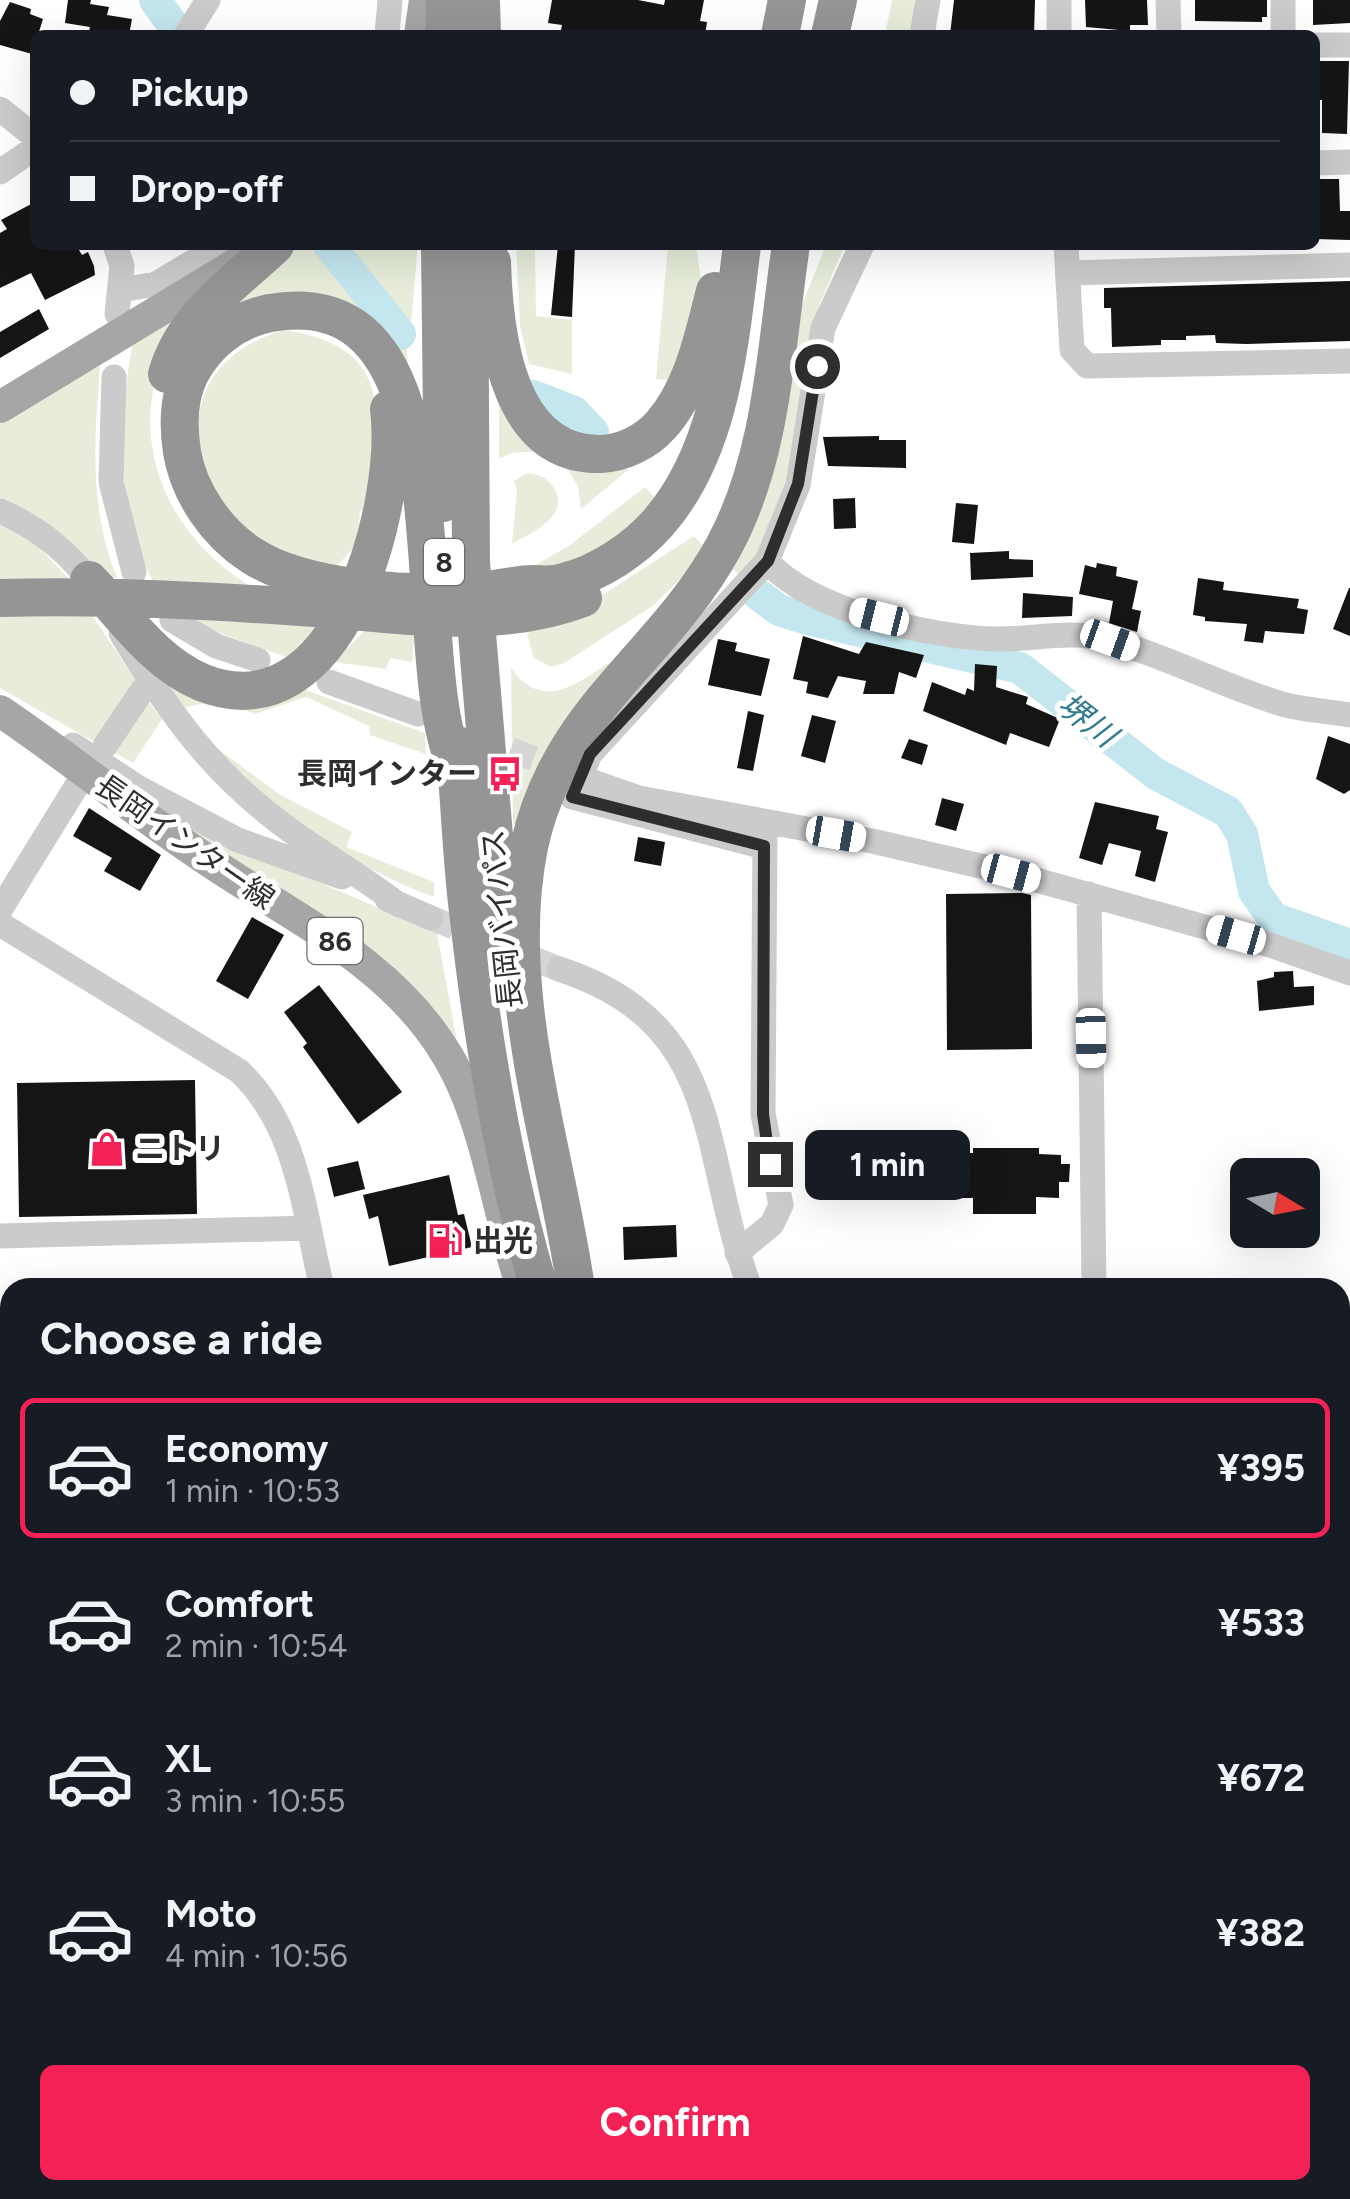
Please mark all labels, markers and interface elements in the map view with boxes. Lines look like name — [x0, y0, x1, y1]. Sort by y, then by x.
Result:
text: Pickup — [130, 70, 248, 116]
text: Drop-off — [130, 166, 283, 212]
route start — [795, 344, 840, 389]
road number: 8 — [424, 539, 464, 585]
car — [846, 595, 912, 639]
car — [1077, 616, 1143, 664]
water label: 堺川 — [1050, 685, 1126, 757]
place label: 長岡インター — [297, 755, 477, 792]
bus stop icon: 長岡インター — [486, 755, 524, 793]
street label: 長岡インター線 — [89, 766, 282, 917]
car — [804, 814, 868, 854]
street label: 長岡バイパス — [474, 828, 529, 1010]
car — [978, 851, 1044, 895]
car — [1203, 912, 1269, 958]
road number: 86 — [308, 918, 362, 964]
car — [1075, 1008, 1107, 1068]
callout: 1 min — [805, 1129, 970, 1199]
shop icon: ニトリ — [88, 1130, 126, 1168]
place label: ニトリ — [135, 1130, 225, 1167]
route end — [748, 1142, 793, 1187]
text: 1 min — [850, 1146, 925, 1184]
north arrow — [1230, 1158, 1320, 1248]
map controls — [1230, 1158, 1320, 1248]
fuel station icon: 出光 — [426, 1222, 464, 1260]
place label: 出光 — [473, 1222, 533, 1259]
text: Choose a ride — [40, 1311, 322, 1365]
icon: car — [45, 1423, 135, 1513]
text: Economy — [165, 1426, 328, 1472]
text: ¥395 — [1217, 1445, 1305, 1491]
text: 1 min · 10:53 — [165, 1472, 340, 1510]
icon: car — [45, 1578, 135, 1668]
text: Comfort — [165, 1581, 314, 1627]
text: ¥533 — [1218, 1600, 1305, 1646]
text: 2 min · 10:54 — [165, 1627, 347, 1665]
icon: car — [45, 1733, 135, 1823]
text: XL — [165, 1736, 211, 1782]
text: ¥672 — [1217, 1755, 1305, 1801]
text: 3 min · 10:55 — [165, 1782, 345, 1820]
icon: car — [45, 1888, 135, 1978]
text: Moto — [165, 1891, 257, 1937]
text: ¥382 — [1216, 1910, 1305, 1956]
text: 4 min · 10:56 — [165, 1937, 348, 1975]
button: Confirm — [40, 2065, 1310, 2180]

